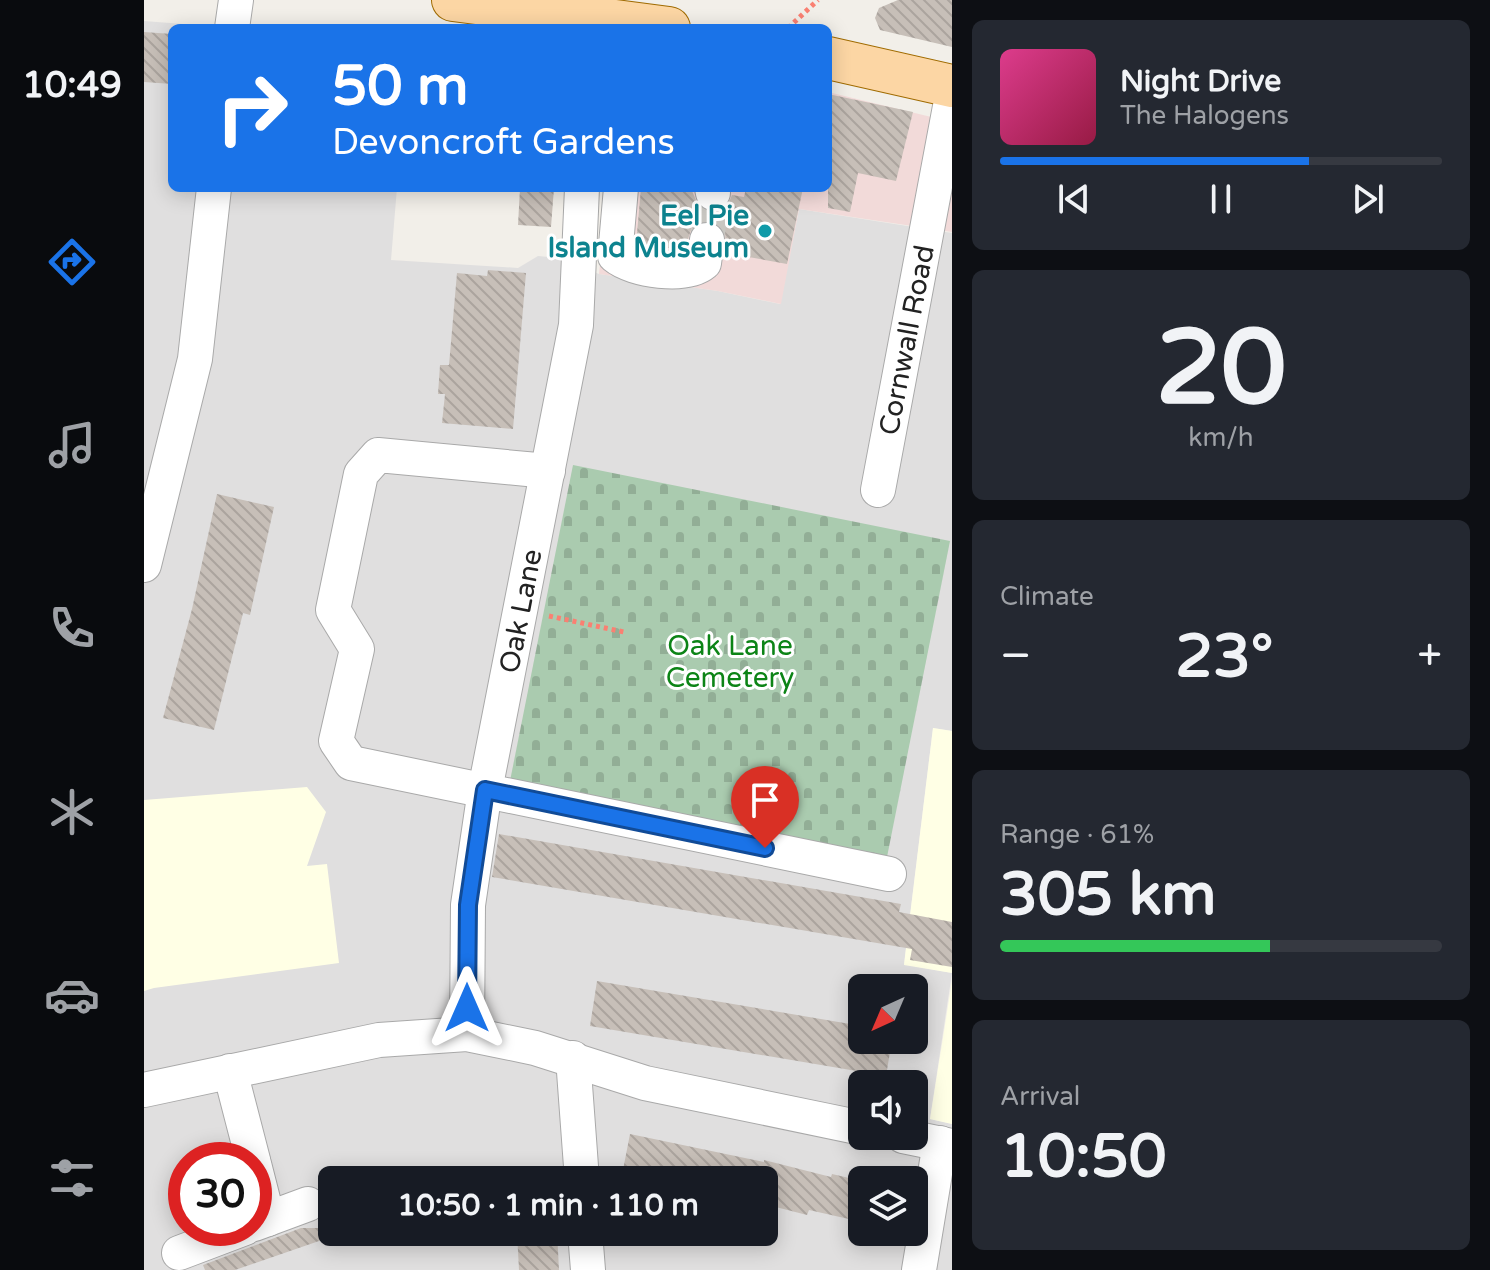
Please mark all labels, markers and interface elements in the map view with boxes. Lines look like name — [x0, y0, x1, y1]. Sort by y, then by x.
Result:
text: 50 m — [332, 53, 468, 120]
icon: right — [200, 56, 304, 160]
text: Night Drive — [1120, 63, 1281, 100]
text: 10:49 — [22, 64, 122, 107]
text: The Halogens — [1120, 100, 1289, 131]
text: Devoncroft Gardens — [332, 121, 675, 164]
icon: previous — [1052, 177, 1096, 221]
icon: pause — [1199, 177, 1243, 221]
icon: next — [1346, 177, 1390, 221]
place label: Eel Pie Island Museum — [547, 199, 749, 265]
marker: Eel Pie Island Museum — [756, 222, 774, 240]
icon: directions — [44, 234, 100, 290]
street label: Cornwall Road — [872, 242, 942, 438]
text: 20 — [1156, 307, 1286, 432]
icon: music — [44, 417, 100, 473]
text: km/h — [1188, 422, 1254, 453]
street label: Oak Lane — [492, 546, 550, 676]
text: Climate — [1000, 581, 1094, 612]
icon: phone — [44, 600, 100, 656]
text: 23° — [1175, 621, 1273, 693]
park label: Oak Lane Cemetery — [666, 629, 794, 695]
text: − — [1000, 630, 1031, 683]
text: + — [1417, 630, 1442, 683]
pin — [731, 766, 799, 848]
icon: arrive — [743, 778, 787, 822]
icon: climate — [44, 784, 100, 840]
text: Range · 61% — [1000, 819, 1154, 850]
text: 305 km — [1000, 859, 1216, 931]
position arrow — [425, 966, 509, 1050]
icon: car — [44, 967, 100, 1023]
north arrow — [848, 974, 928, 1054]
map controls — [848, 974, 928, 1246]
button: sound — [848, 1070, 928, 1150]
text: Arrival — [1000, 1081, 1080, 1112]
text: 10:50 — [1000, 1121, 1166, 1193]
speed limit sign: 30 — [168, 1142, 272, 1246]
icon: filters — [44, 1150, 100, 1206]
button: layers — [848, 1166, 928, 1246]
text: 10:50 · 1 min · 110 m — [397, 1187, 699, 1224]

